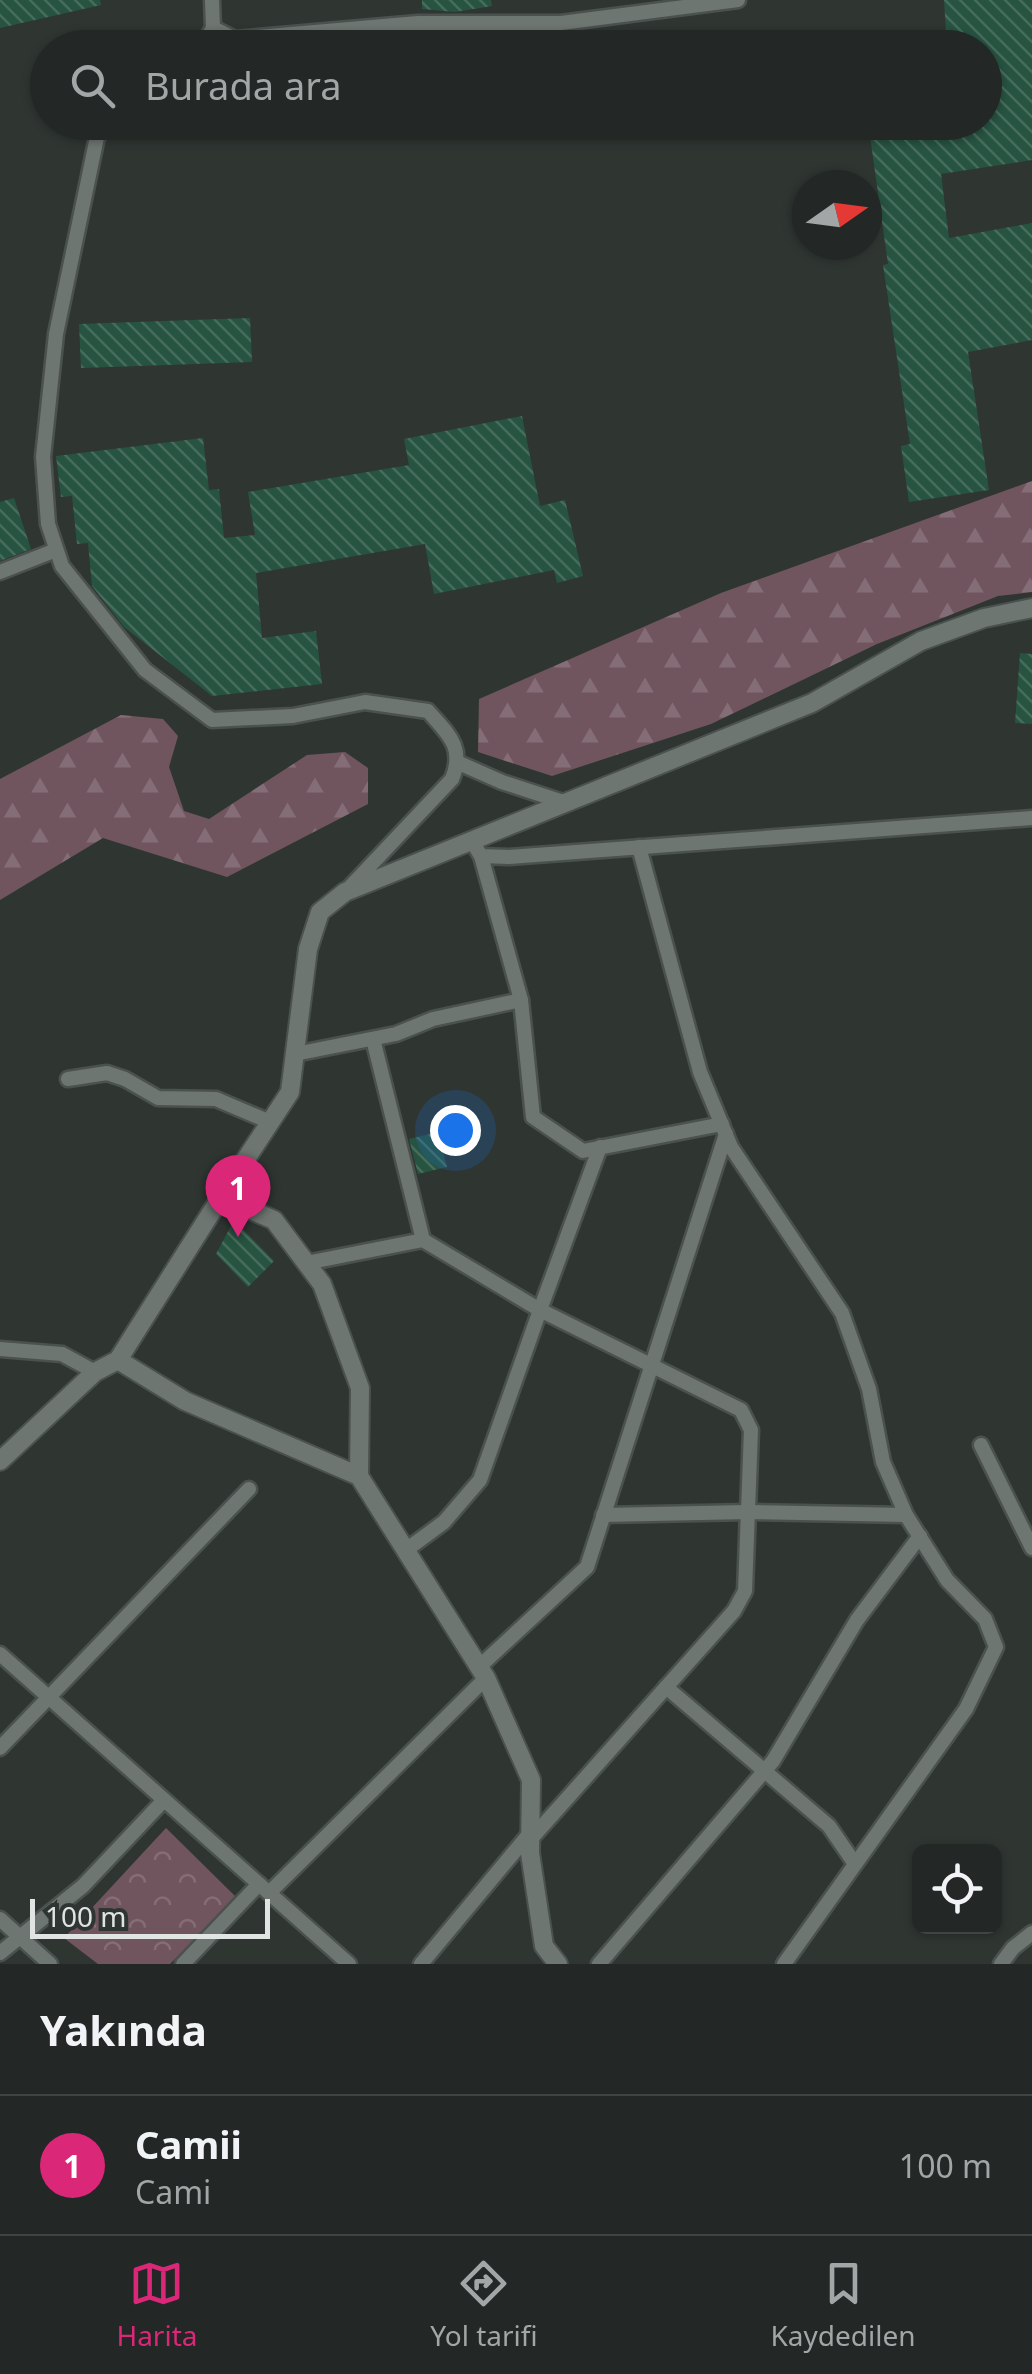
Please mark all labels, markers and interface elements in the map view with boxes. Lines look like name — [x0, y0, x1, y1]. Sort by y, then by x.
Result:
search box — [30, 30, 1002, 140]
icon: search — [65, 58, 120, 113]
text: Burada ara — [145, 59, 342, 111]
north arrow — [792, 170, 882, 260]
your location — [430, 1105, 481, 1156]
pin: 1 — [206, 1154, 270, 1237]
map controls — [912, 1844, 1002, 1934]
button: locate — [912, 1844, 1002, 1934]
scale bar — [30, 1894, 270, 1938]
text: 100 m — [45, 1897, 127, 1935]
text: Yakında — [40, 2001, 207, 2058]
text: Camii — [135, 2118, 242, 2170]
text: 1 — [63, 2144, 82, 2187]
text: 100 m — [899, 2144, 992, 2187]
text: Cami — [135, 2170, 211, 2213]
tab: Harita — [116, 2256, 197, 2354]
tab: Yol tarifi — [430, 2256, 538, 2354]
tab: Kaydedilen — [770, 2256, 916, 2354]

